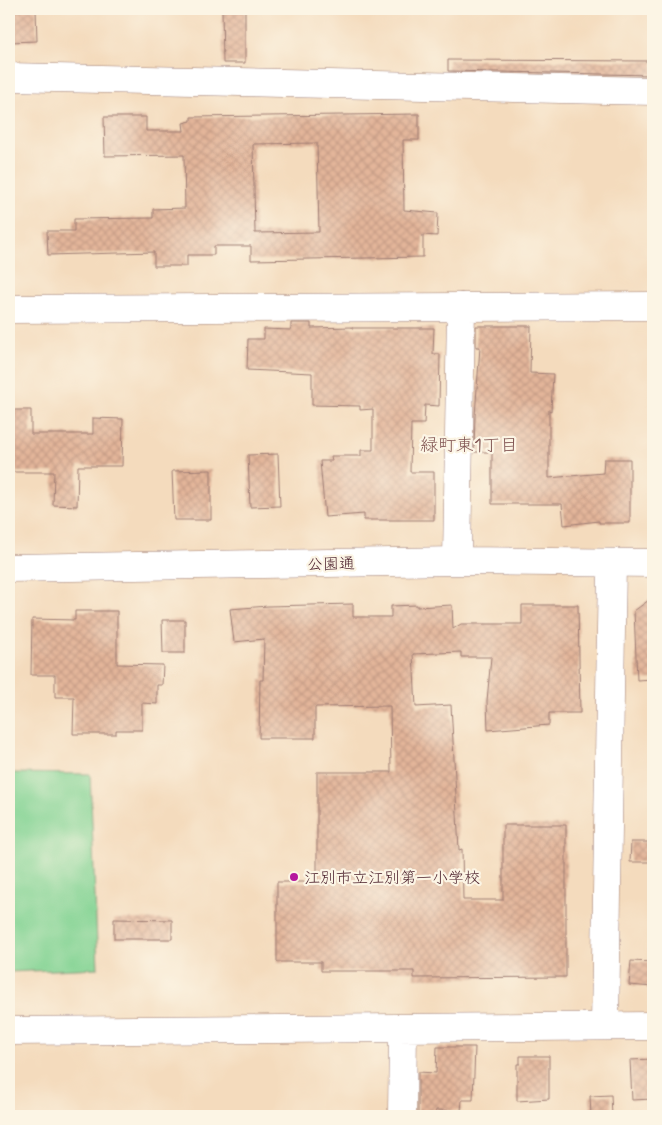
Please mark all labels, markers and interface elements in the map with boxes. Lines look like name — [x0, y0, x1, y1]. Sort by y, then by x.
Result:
district label: 緑町東1丁目 — [420, 434, 518, 458]
street label: 公園通 — [307, 554, 355, 575]
place label: 江別市立江別第一小学校 — [304, 868, 480, 889]
marker: 江別市立江別第一小学校 — [288, 871, 300, 883]

